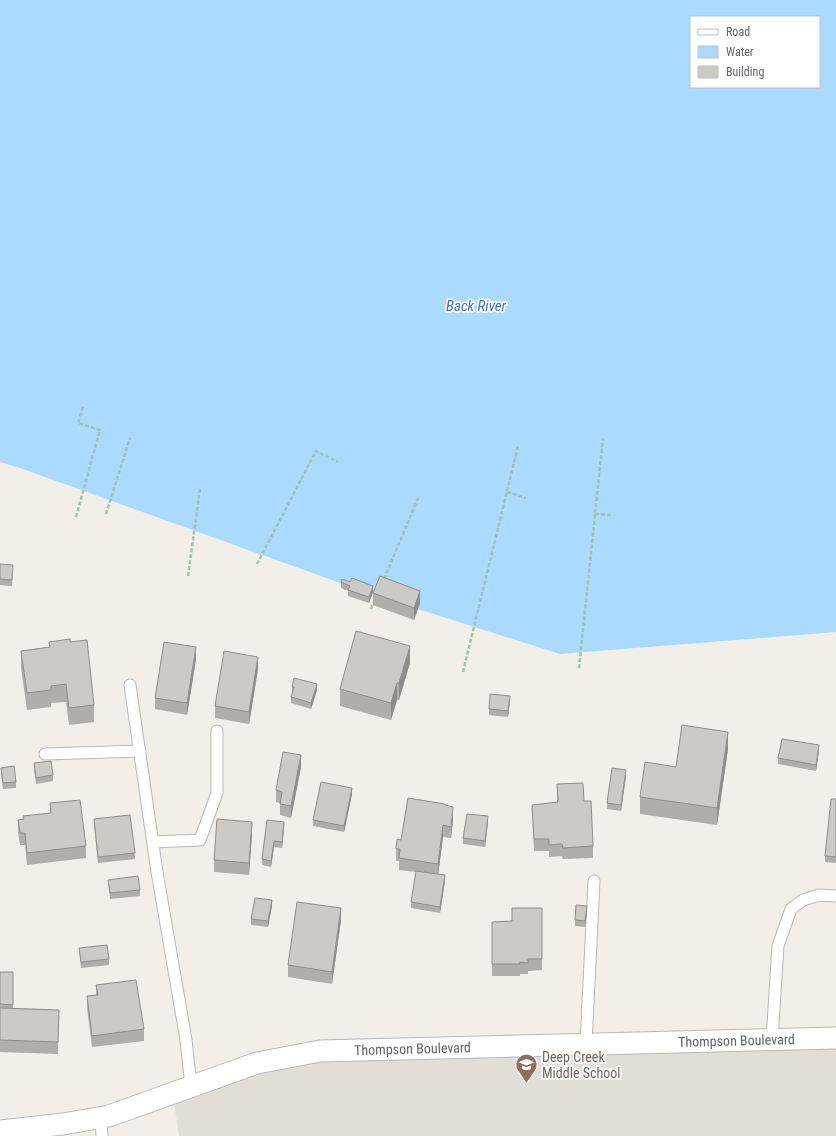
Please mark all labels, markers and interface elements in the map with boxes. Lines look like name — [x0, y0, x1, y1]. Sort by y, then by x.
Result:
legend — [690, 16, 820, 88]
text: Road — [726, 25, 750, 39]
text: Water — [726, 45, 754, 59]
text: Building — [726, 65, 764, 79]
water label: Back River — [446, 297, 507, 315]
street label: Thompson Boulevard — [678, 1031, 795, 1050]
street label: Thompson Boulevard — [354, 1039, 471, 1058]
place label: Deep Creek Middle School — [542, 1049, 620, 1081]
school or university icon: Deep Creek Middle School — [513, 1052, 539, 1085]

